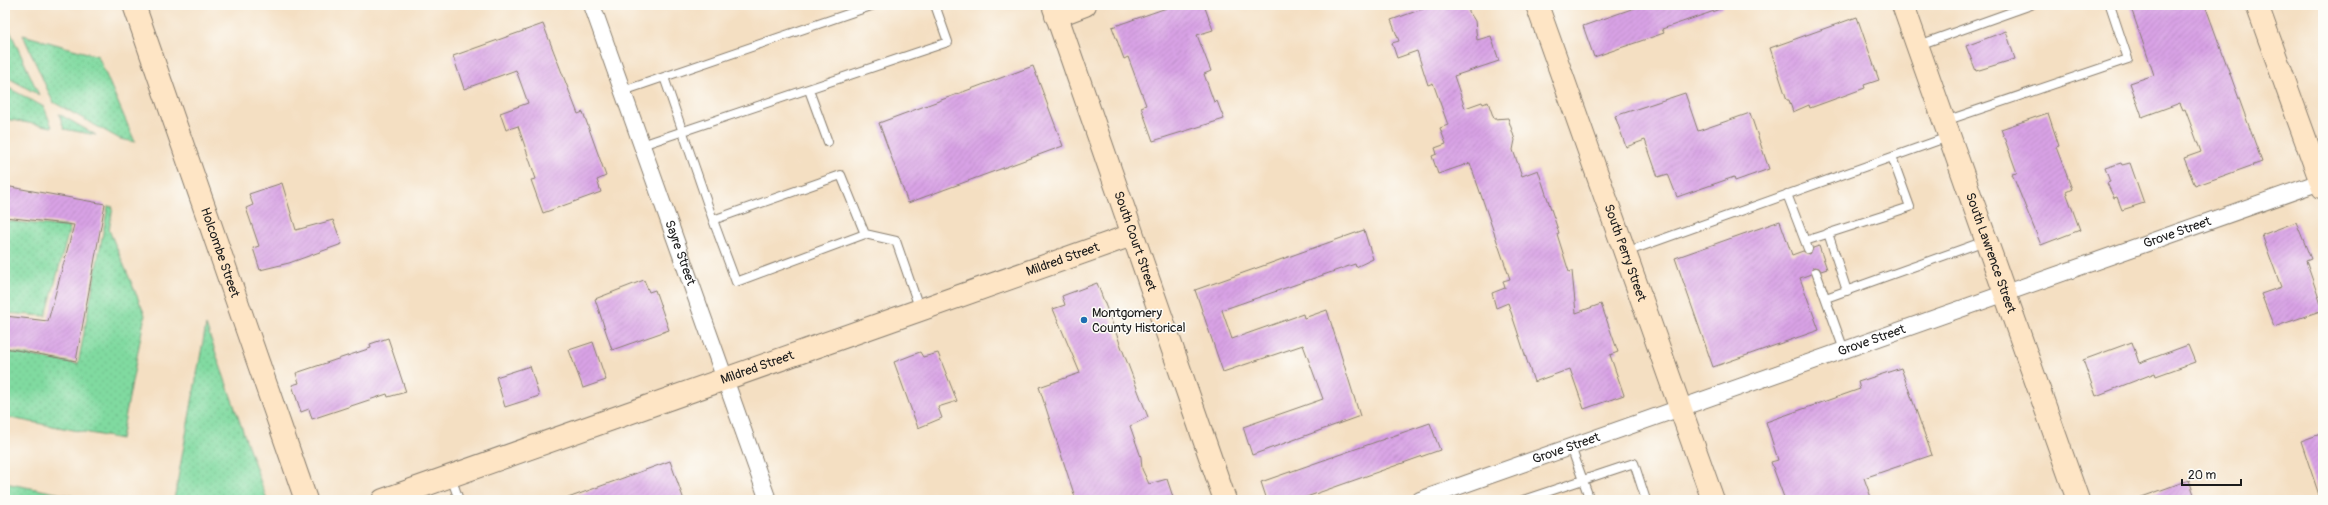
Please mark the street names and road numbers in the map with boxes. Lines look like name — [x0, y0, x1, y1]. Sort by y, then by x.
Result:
street label: South Court Street — [1110, 189, 1160, 294]
street label: South Lawrence Street — [1962, 191, 2020, 316]
street label: South Perry Street — [1600, 202, 1650, 304]
street label: Holcombe Street — [197, 205, 243, 300]
street label: Grove Street — [2141, 213, 2214, 252]
street label: Sayre Street — [661, 218, 699, 288]
street label: Mildred Street — [1024, 239, 1102, 280]
street label: Grove Street — [1836, 321, 1908, 360]
street label: Mildred Street — [719, 347, 797, 388]
street label: Grove Street — [1530, 429, 1603, 468]

